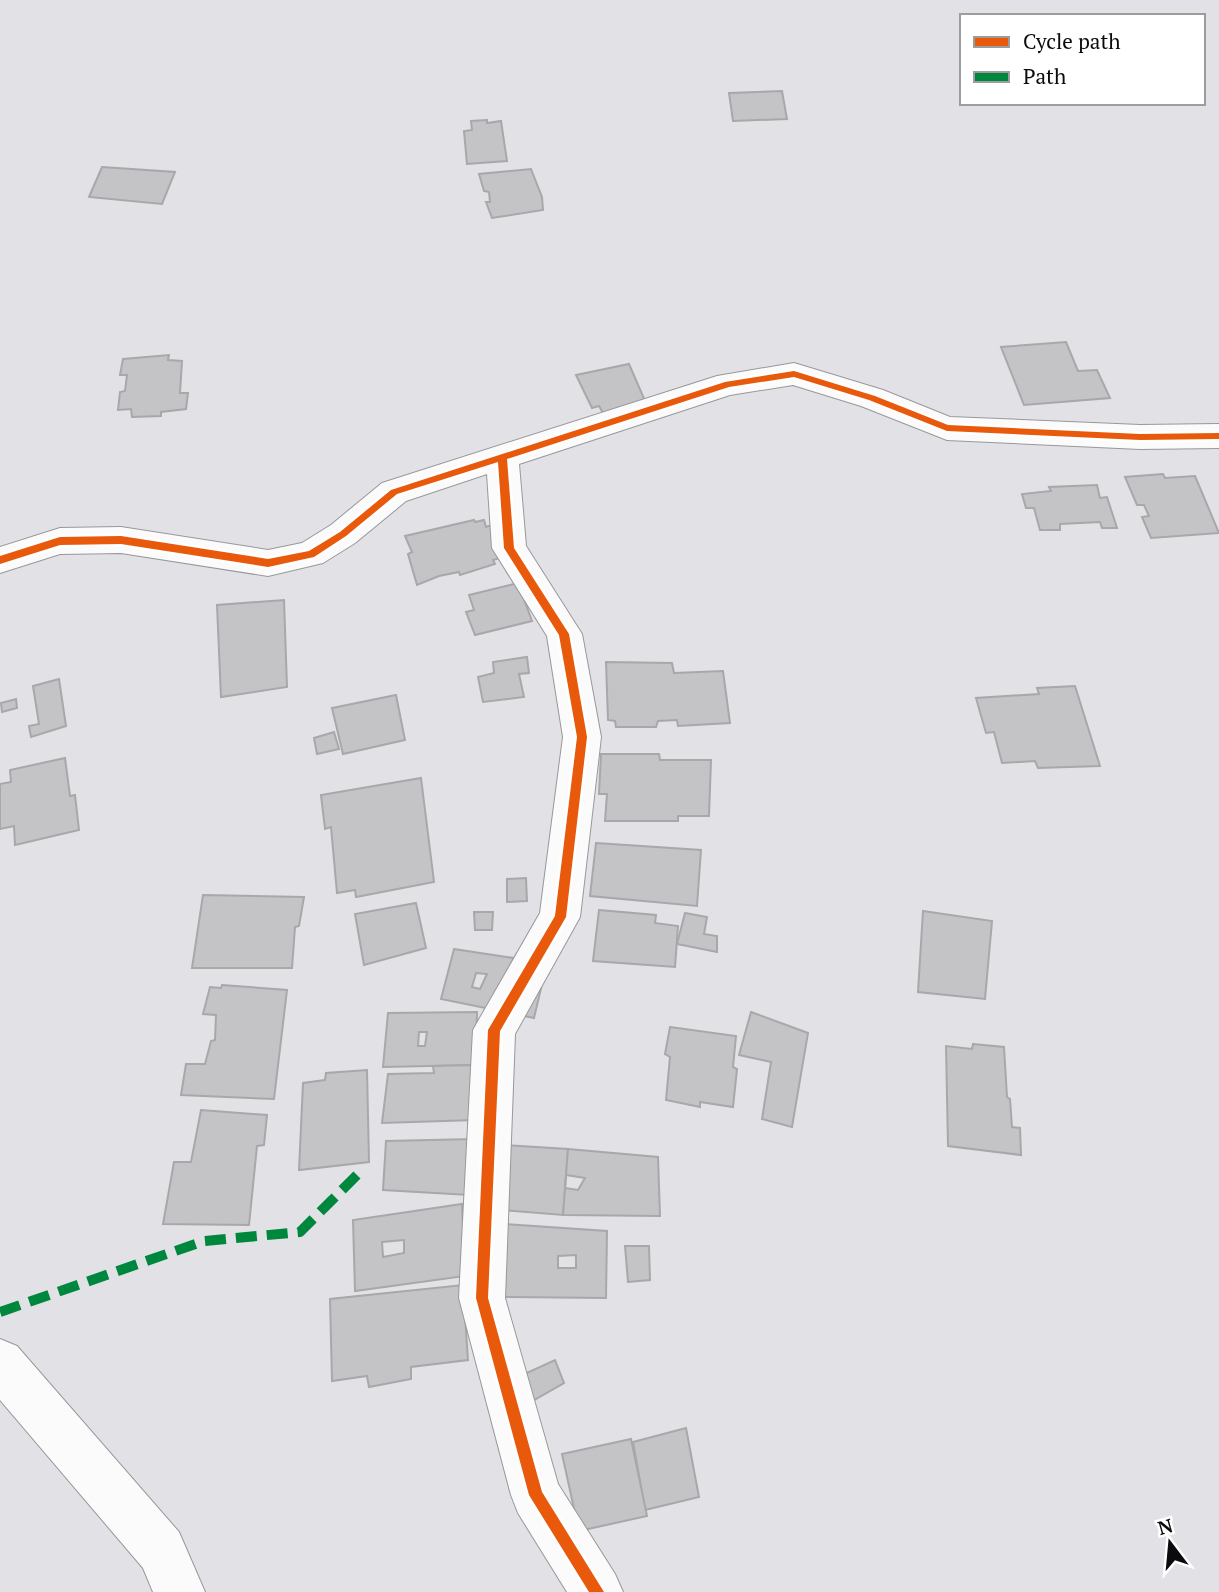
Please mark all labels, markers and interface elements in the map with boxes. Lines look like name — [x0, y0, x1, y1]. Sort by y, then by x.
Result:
legend — [960, 14, 1205, 105]
text: Cycle path — [1023, 27, 1121, 55]
text: Path — [1023, 62, 1066, 90]
north arrow — [1135, 1508, 1205, 1578]
text: N — [1155, 1512, 1176, 1540]

